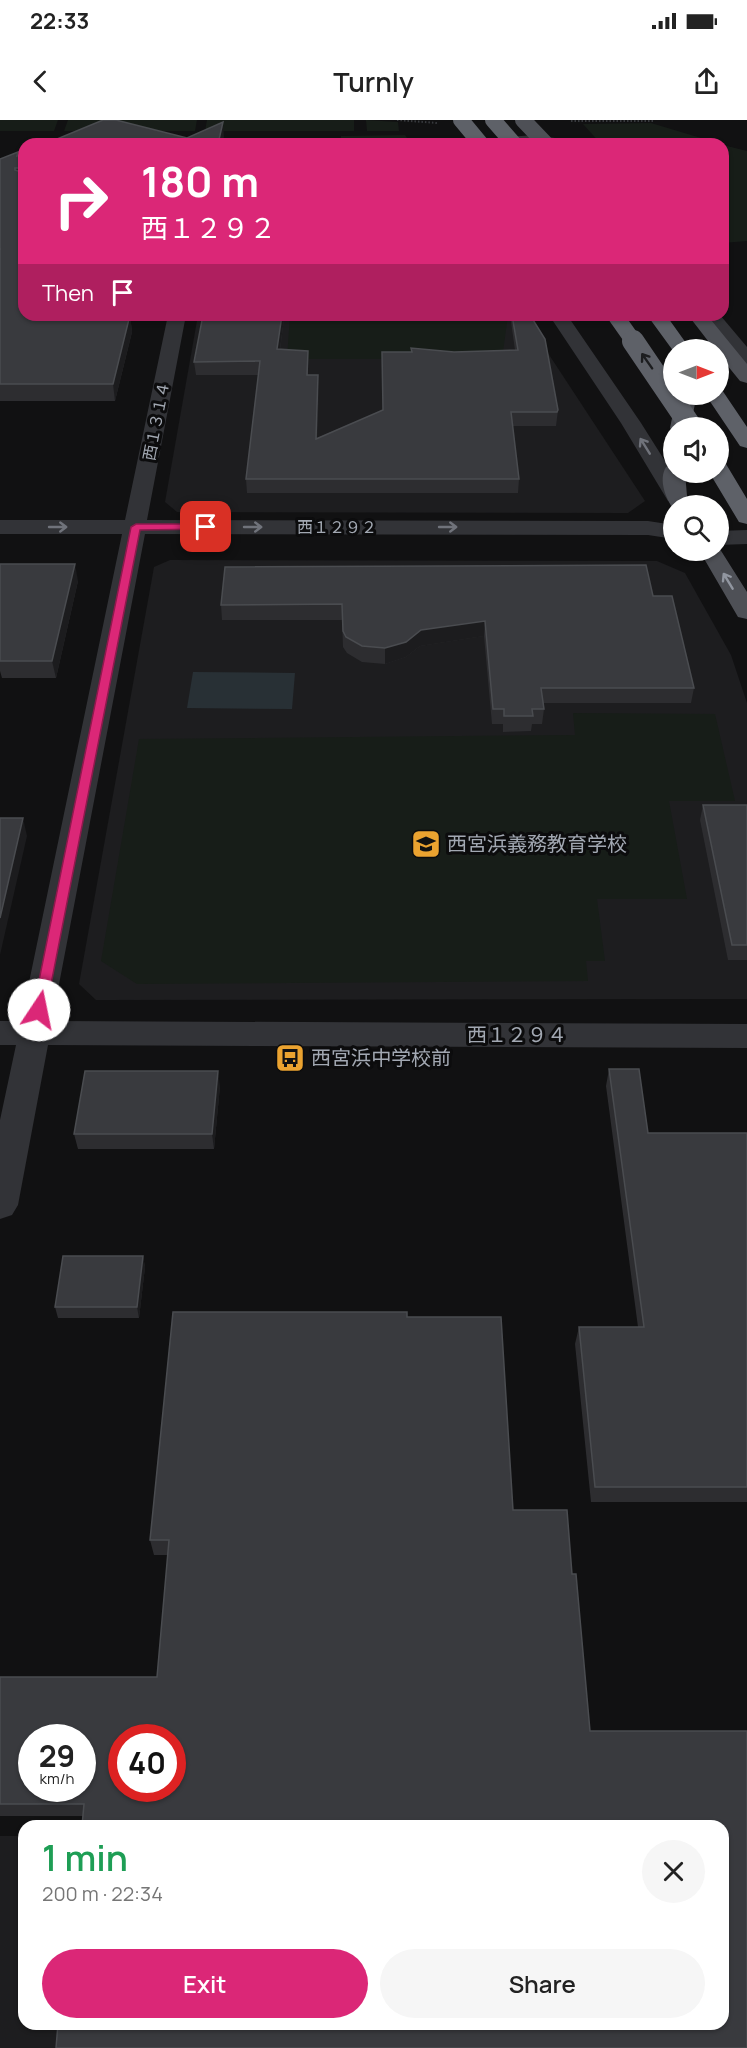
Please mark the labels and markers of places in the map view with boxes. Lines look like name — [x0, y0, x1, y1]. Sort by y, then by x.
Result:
pin — [180, 501, 231, 552]
school or university icon: 西宮浜義務教育学校 — [410, 828, 442, 860]
place label: 西宮浜義務教育学校 — [447, 830, 627, 857]
bus stop icon: 西宮浜中学校前 — [274, 1042, 306, 1074]
place label: 西宮浜中学校前 — [311, 1044, 451, 1071]

